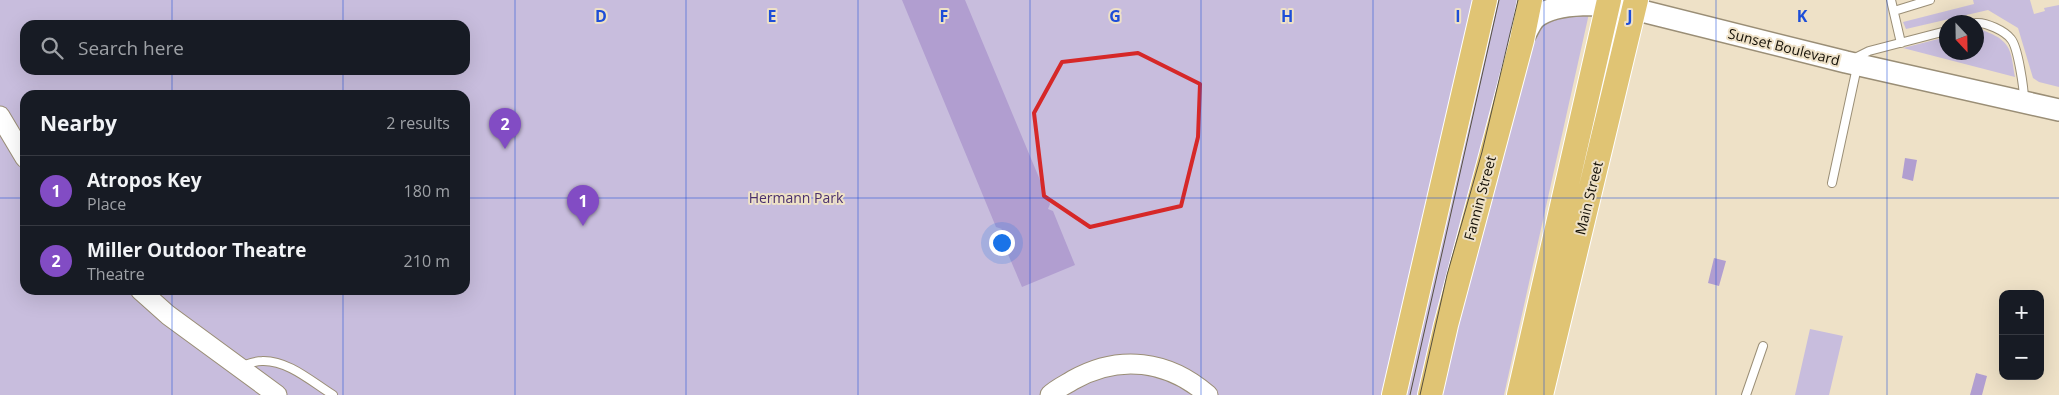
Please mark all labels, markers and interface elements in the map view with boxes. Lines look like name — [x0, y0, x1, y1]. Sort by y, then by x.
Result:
text: D — [595, 5, 607, 27]
text: E — [768, 5, 777, 27]
text: F — [940, 5, 948, 27]
text: G — [1109, 5, 1121, 27]
text: H — [1281, 5, 1293, 27]
text: I — [1455, 5, 1461, 27]
text: J — [1625, 5, 1633, 27]
text: K — [1797, 5, 1808, 27]
north arrow — [1939, 15, 1984, 60]
search box — [20, 20, 470, 75]
street label: Sunset Boulevard — [1726, 23, 1842, 70]
icon: search — [38, 34, 66, 62]
text: Search here — [78, 35, 184, 61]
pin: 2 — [489, 108, 521, 149]
text: Nearby — [40, 109, 117, 137]
text: 2 results — [386, 112, 450, 134]
street label: Fannin Street — [1459, 153, 1500, 242]
street label: Main Street — [1570, 159, 1607, 237]
text: Atropos Key — [87, 167, 202, 193]
text: 1 — [51, 180, 61, 202]
text: 180 m — [404, 180, 450, 202]
pin: 1 — [567, 185, 599, 226]
park label: Hermann Park — [749, 188, 844, 207]
text: Place — [87, 193, 126, 215]
your location — [989, 230, 1015, 256]
text: Miller Outdoor Theatre — [87, 237, 306, 263]
text: 2 — [51, 250, 61, 272]
text: 210 m — [404, 250, 450, 272]
text: Theatre — [87, 263, 145, 285]
map controls — [1999, 290, 2044, 380]
button: + — [1999, 290, 2044, 335]
button: − — [1999, 335, 2044, 380]

